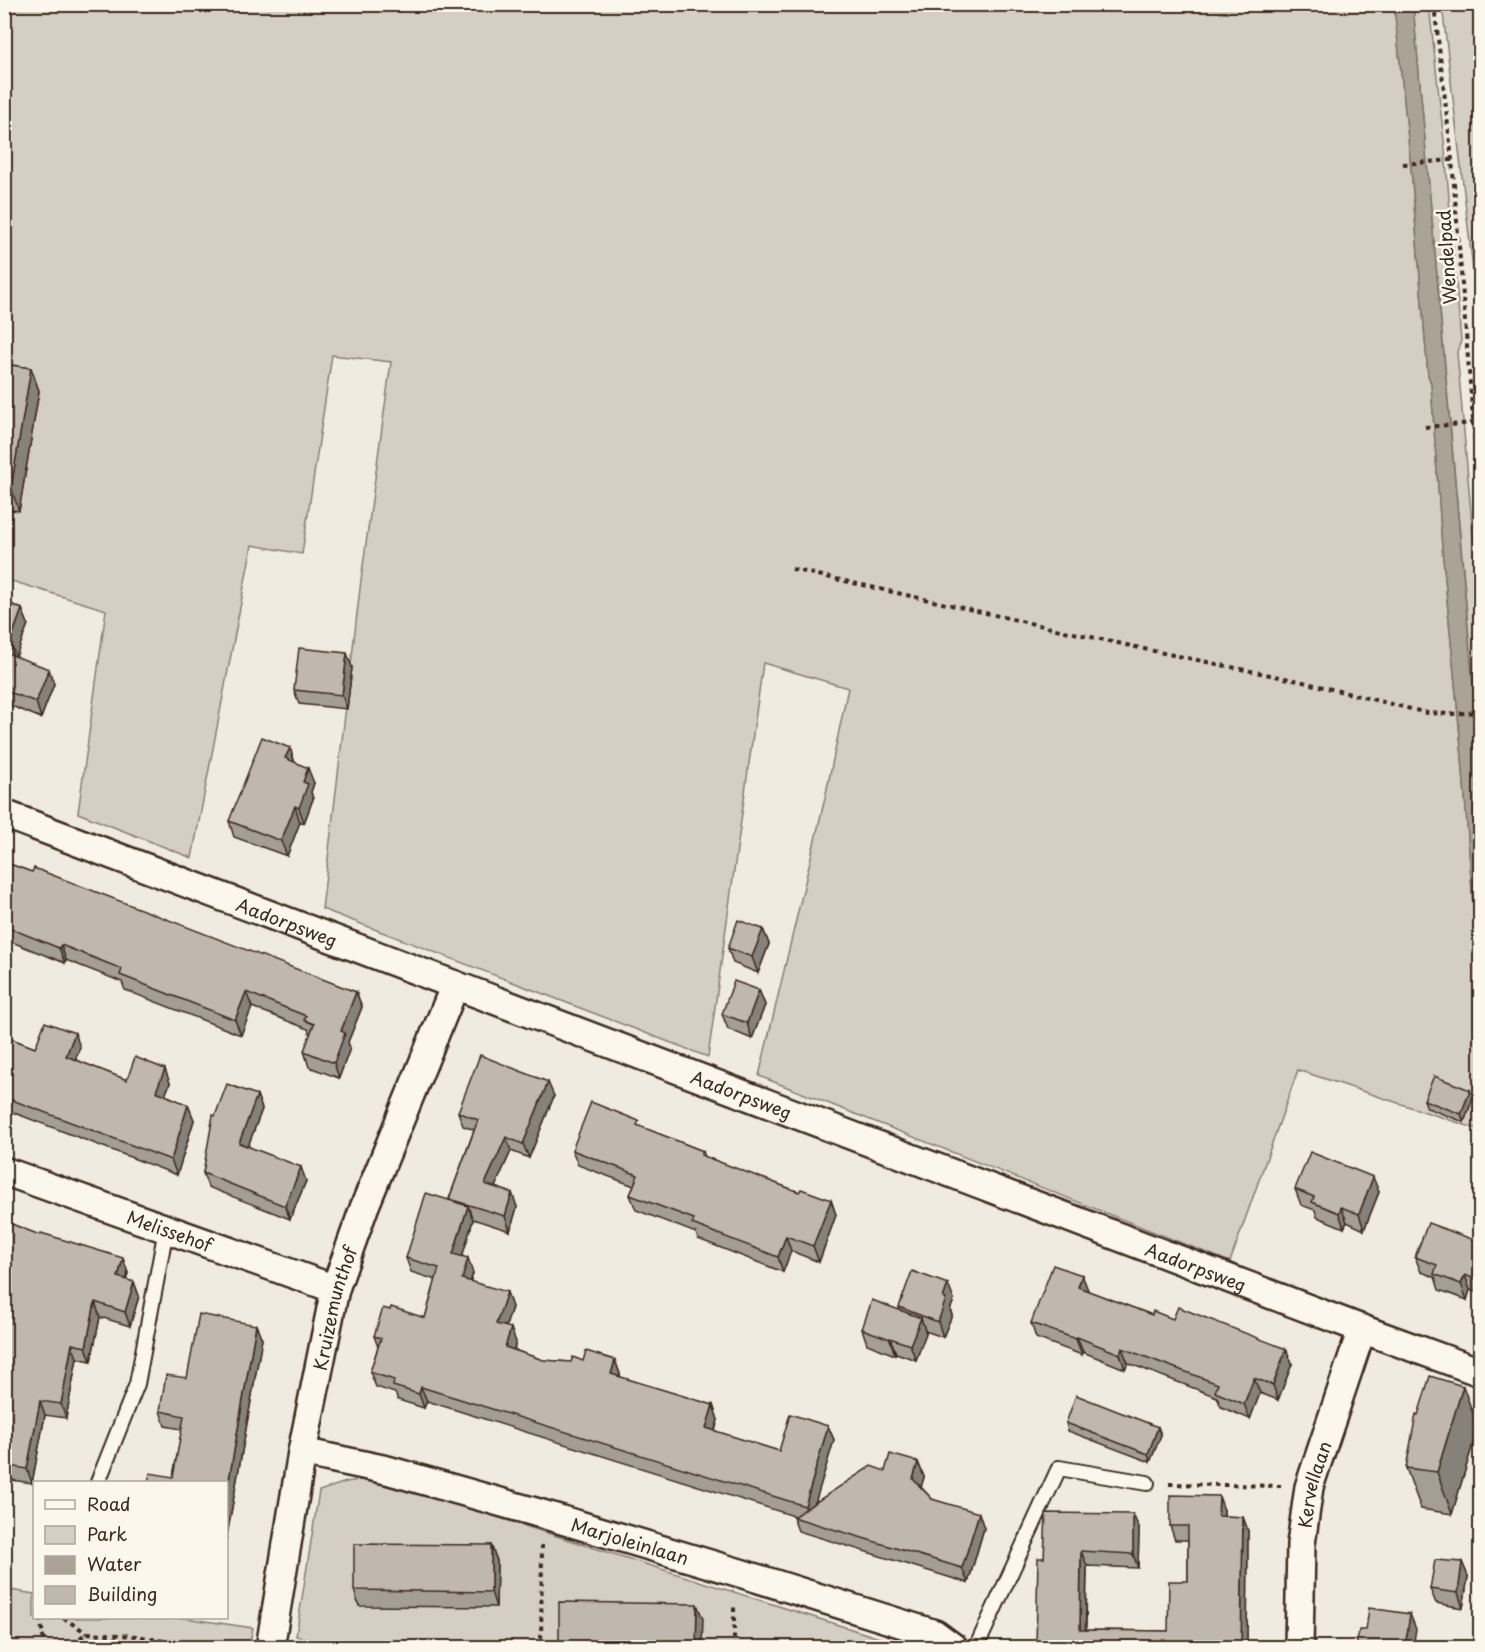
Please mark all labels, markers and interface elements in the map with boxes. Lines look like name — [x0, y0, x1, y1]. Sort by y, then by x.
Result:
street label: Wendelpad — [1429, 209, 1463, 305]
street label: Aadorpsweg — [233, 890, 342, 953]
street label: Aadorpsweg — [687, 1062, 796, 1125]
street label: Melissehof — [123, 1202, 218, 1258]
street label: Aadorpsweg — [1142, 1235, 1251, 1298]
street label: Kruizemunthof — [305, 1240, 364, 1373]
street label: Kervellaan — [1290, 1437, 1337, 1530]
legend — [33, 1481, 228, 1619]
text: Road — [87, 1490, 131, 1517]
street label: Marjoleinlaan — [568, 1510, 692, 1571]
text: Park — [87, 1520, 127, 1547]
text: Water — [87, 1550, 142, 1577]
text: Building — [87, 1580, 157, 1607]

